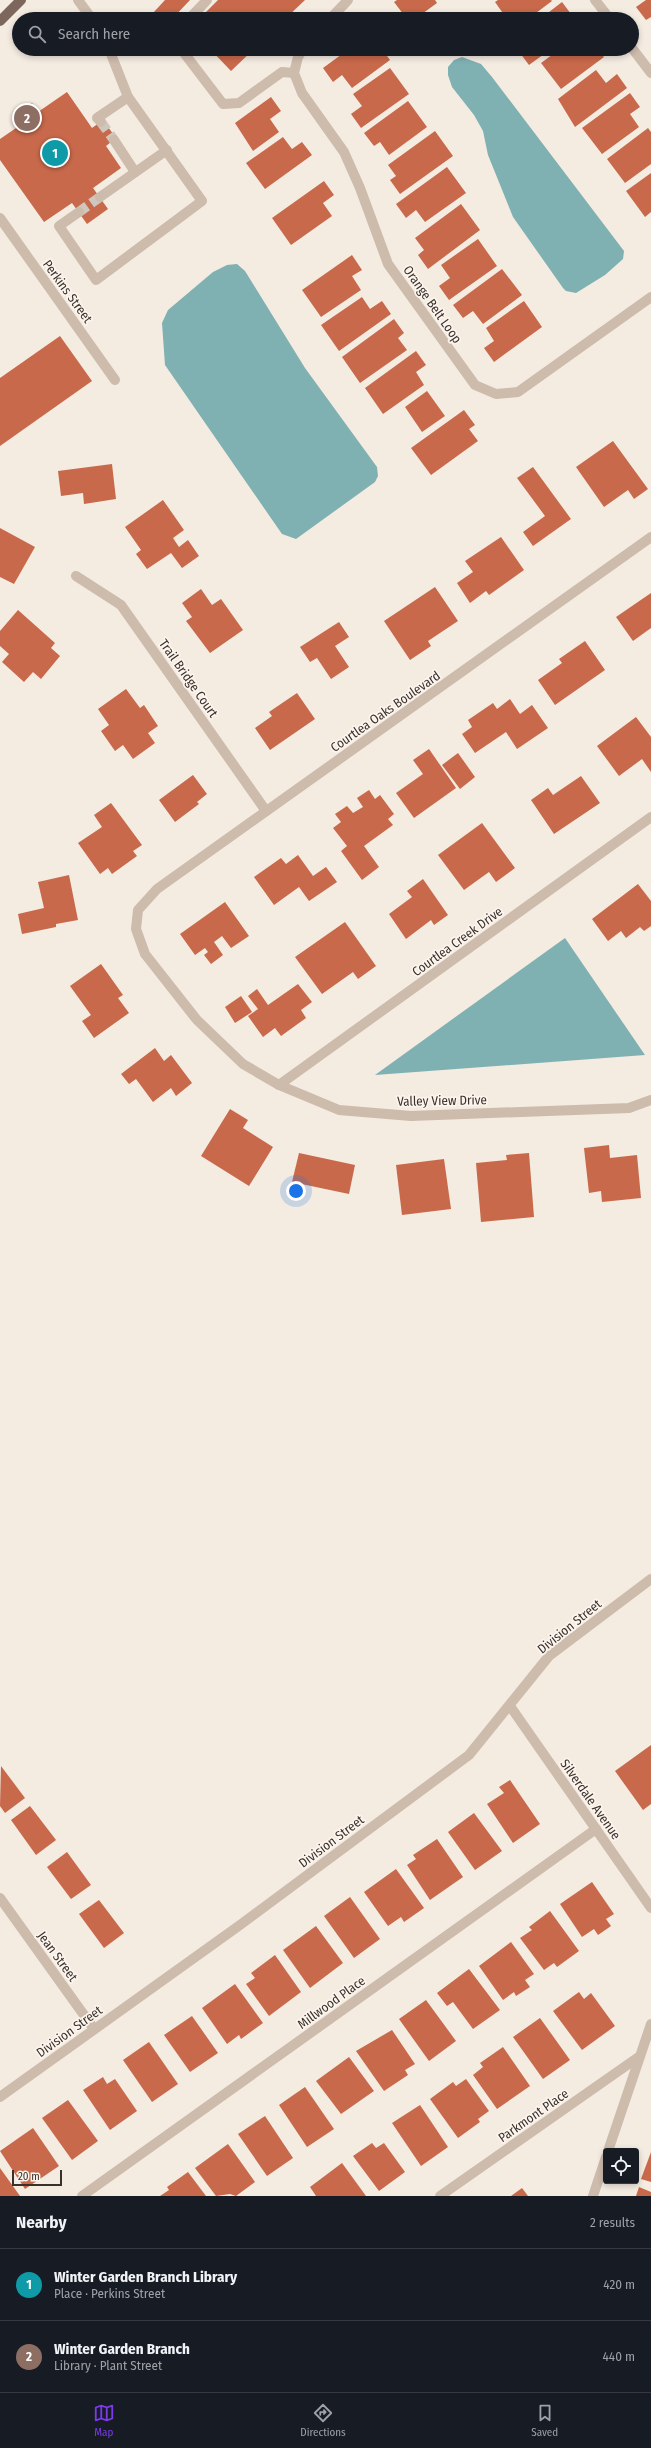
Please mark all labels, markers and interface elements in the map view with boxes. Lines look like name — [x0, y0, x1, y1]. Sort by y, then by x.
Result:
search box — [12, 12, 639, 56]
icon: search — [26, 23, 48, 45]
text: Search here — [58, 25, 130, 43]
pin: 2 — [14, 103, 40, 133]
pin: 1 — [42, 138, 68, 168]
street label: Perkins Street — [40, 257, 96, 326]
street label: Orange Belt Loop — [400, 263, 465, 346]
street label: Trail Bridge Court — [156, 636, 222, 721]
street label: Courtlea Oaks Boulevard — [328, 668, 443, 755]
street label: Courtlea Creek Drive — [409, 904, 505, 979]
street label: Valley View Drive — [397, 1092, 487, 1109]
your location — [286, 1181, 306, 1201]
street label: Division Street — [535, 1596, 605, 1657]
street label: Silverdale Avenue — [557, 1756, 624, 1842]
street label: Division Street — [296, 1812, 367, 1871]
street label: Jean Street — [34, 1928, 81, 1985]
street label: Millwood Place — [295, 1973, 368, 2032]
street label: Division Street — [34, 2002, 106, 2060]
street label: Parkmont Place — [495, 2086, 571, 2145]
map controls — [603, 2148, 639, 2184]
button: locate — [603, 2148, 639, 2184]
scale bar — [12, 2168, 62, 2187]
text: 20 m — [18, 2170, 40, 2183]
text: Nearby — [16, 2212, 67, 2233]
text: 2 results — [590, 2215, 635, 2230]
text: Winter Garden Branch Library — [54, 2268, 237, 2286]
text: 1 — [26, 2277, 32, 2292]
text: 420 m — [603, 2277, 635, 2292]
text: Place · Perkins Street — [54, 2286, 165, 2301]
text: Winter Garden Branch — [54, 2340, 190, 2358]
text: 2 — [26, 2349, 32, 2364]
text: 440 m — [603, 2349, 635, 2364]
text: Library · Plant Street — [54, 2358, 162, 2373]
tab: Map — [93, 2402, 115, 2439]
tab: Directions — [300, 2402, 346, 2439]
tab: Saved — [531, 2402, 558, 2439]

